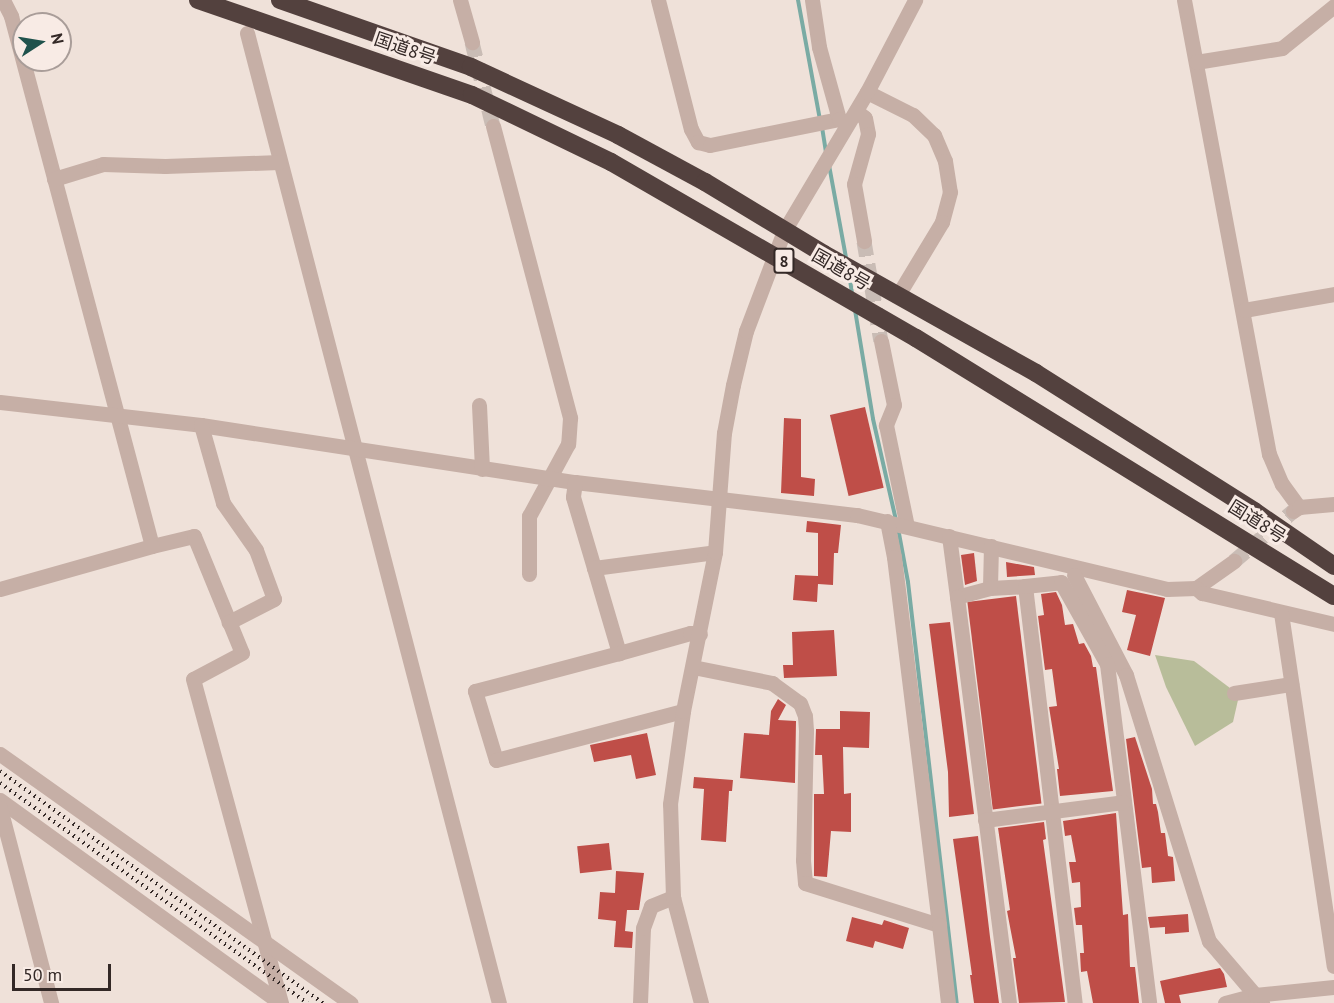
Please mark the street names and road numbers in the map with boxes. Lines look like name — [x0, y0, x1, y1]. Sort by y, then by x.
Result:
street label: 国道8号 — [371, 28, 439, 70]
street label: 国道8号 — [808, 245, 874, 295]
road number: 8 — [772, 248, 796, 274]
street label: 国道8号 — [1224, 496, 1290, 548]

